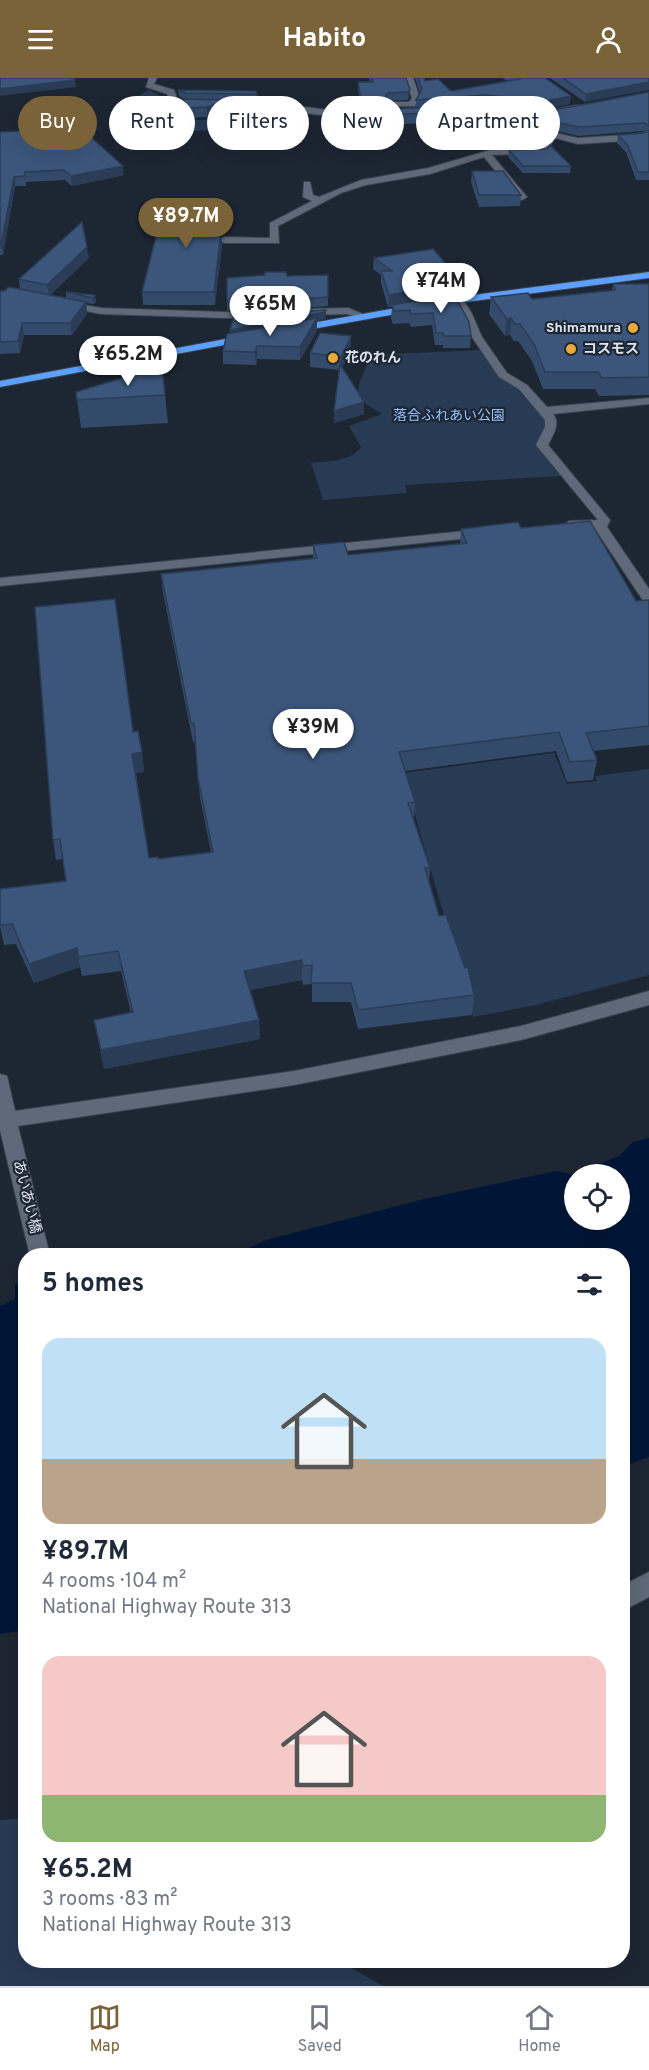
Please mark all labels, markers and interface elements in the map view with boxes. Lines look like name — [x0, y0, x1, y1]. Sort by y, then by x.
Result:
text: Habito — [283, 22, 366, 56]
icon: menu — [24, 23, 57, 56]
icon: person — [592, 23, 625, 56]
chip: Buy — [18, 96, 97, 150]
chip: Rent — [109, 96, 195, 150]
chip: Filters — [207, 96, 309, 150]
chip: New — [321, 96, 404, 150]
chip: Apartment — [416, 96, 560, 150]
pin: ¥89.7M — [137, 198, 235, 249]
text: ¥89.7M — [152, 204, 220, 230]
pin: ¥74M — [405, 263, 477, 314]
text: ¥74M — [416, 269, 466, 295]
pin: ¥65M — [234, 286, 306, 337]
text: ¥65M — [244, 292, 296, 318]
place label: Shimamura — [546, 320, 621, 337]
marker: Shimamura — [626, 321, 640, 335]
pin: ¥65.2M — [79, 336, 177, 387]
place label: コスモス — [583, 341, 639, 358]
text: ¥65.2M — [93, 342, 163, 368]
marker: コスモス — [564, 342, 578, 356]
place label: 花のれん — [345, 350, 401, 367]
marker: 花のれん — [326, 351, 340, 365]
park label: 落合ふれあい公園 — [393, 408, 505, 425]
pin: ¥39M — [277, 709, 349, 760]
text: ¥39M — [287, 715, 339, 741]
street label: あいあい橋 — [8, 1158, 44, 1236]
map controls — [564, 1164, 630, 1230]
button: locate — [564, 1164, 630, 1230]
text: 5 homes — [42, 1268, 144, 1301]
icon: filters — [573, 1268, 606, 1301]
icon: home — [270, 1377, 378, 1485]
text: ¥89.7M — [42, 1536, 129, 1569]
text: 4 rooms · 104 m² — [42, 1569, 186, 1595]
text: National Highway Route 313 — [42, 1595, 292, 1621]
icon: home — [270, 1695, 378, 1803]
text: ¥65.2M — [42, 1854, 133, 1887]
text: 3 rooms · 83 m² — [42, 1887, 177, 1913]
text: National Highway Route 313 — [42, 1913, 292, 1939]
tab: Map — [88, 2001, 121, 2057]
tab: Saved — [298, 2001, 342, 2057]
tab: Home — [518, 2001, 561, 2057]

